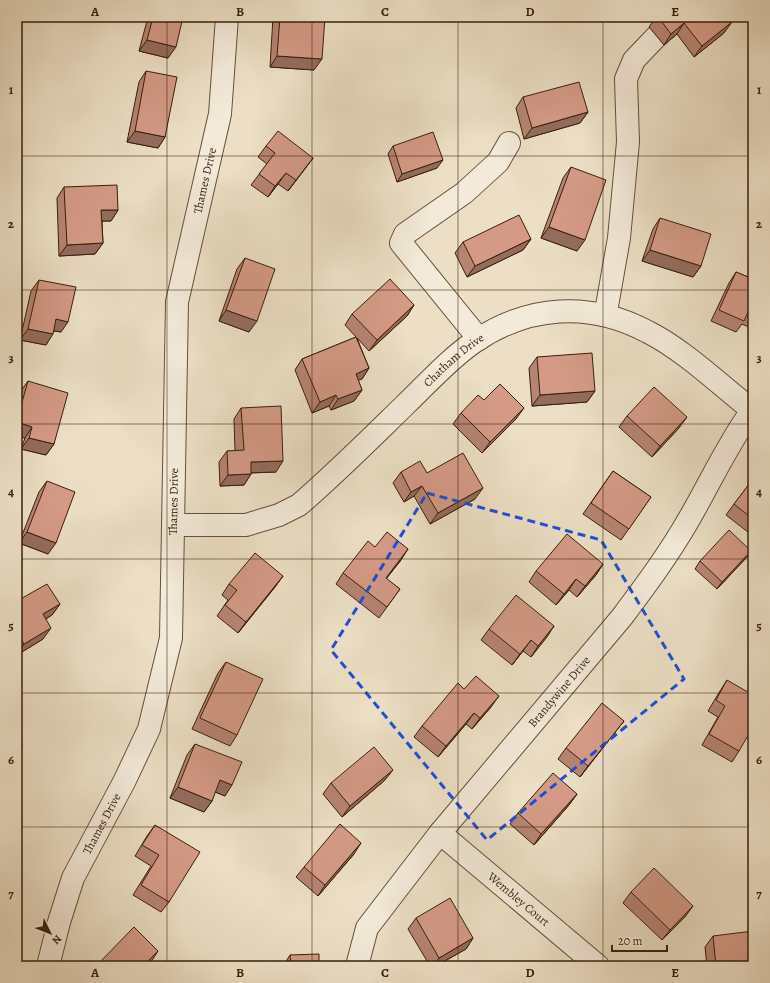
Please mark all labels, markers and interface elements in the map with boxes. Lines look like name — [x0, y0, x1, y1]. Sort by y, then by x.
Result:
text: A — [90, 3, 100, 20]
text: B — [236, 3, 244, 20]
text: C — [381, 3, 389, 20]
text: D — [525, 3, 535, 20]
text: E — [671, 3, 679, 20]
text: 1 — [9, 81, 14, 98]
text: 1 — [757, 81, 762, 98]
street label: Thames Drive — [189, 146, 220, 215]
text: 2 — [8, 215, 15, 232]
text: 2 — [756, 215, 763, 232]
street label: Chatham Drive — [420, 330, 487, 390]
text: 3 — [8, 349, 14, 366]
text: 3 — [756, 349, 762, 366]
street label: Thames Drive — [165, 468, 182, 535]
text: 4 — [8, 483, 14, 500]
text: 4 — [756, 483, 762, 500]
text: 5 — [8, 617, 14, 634]
text: 5 — [756, 617, 762, 634]
street label: Brandywine Drive — [524, 653, 594, 731]
text: 6 — [8, 751, 14, 768]
text: 6 — [756, 751, 762, 768]
street label: Thames Drive — [79, 790, 125, 857]
street label: Wembley Court — [484, 868, 553, 930]
text: 7 — [8, 885, 14, 902]
text: 7 — [756, 885, 762, 902]
north arrow — [30, 913, 70, 953]
scale bar — [612, 927, 667, 953]
text: N — [49, 931, 65, 948]
text: 20 m — [618, 933, 642, 949]
text: A — [90, 964, 100, 981]
text: B — [236, 964, 244, 981]
text: C — [381, 964, 389, 981]
text: D — [525, 964, 535, 981]
text: E — [671, 964, 679, 981]

